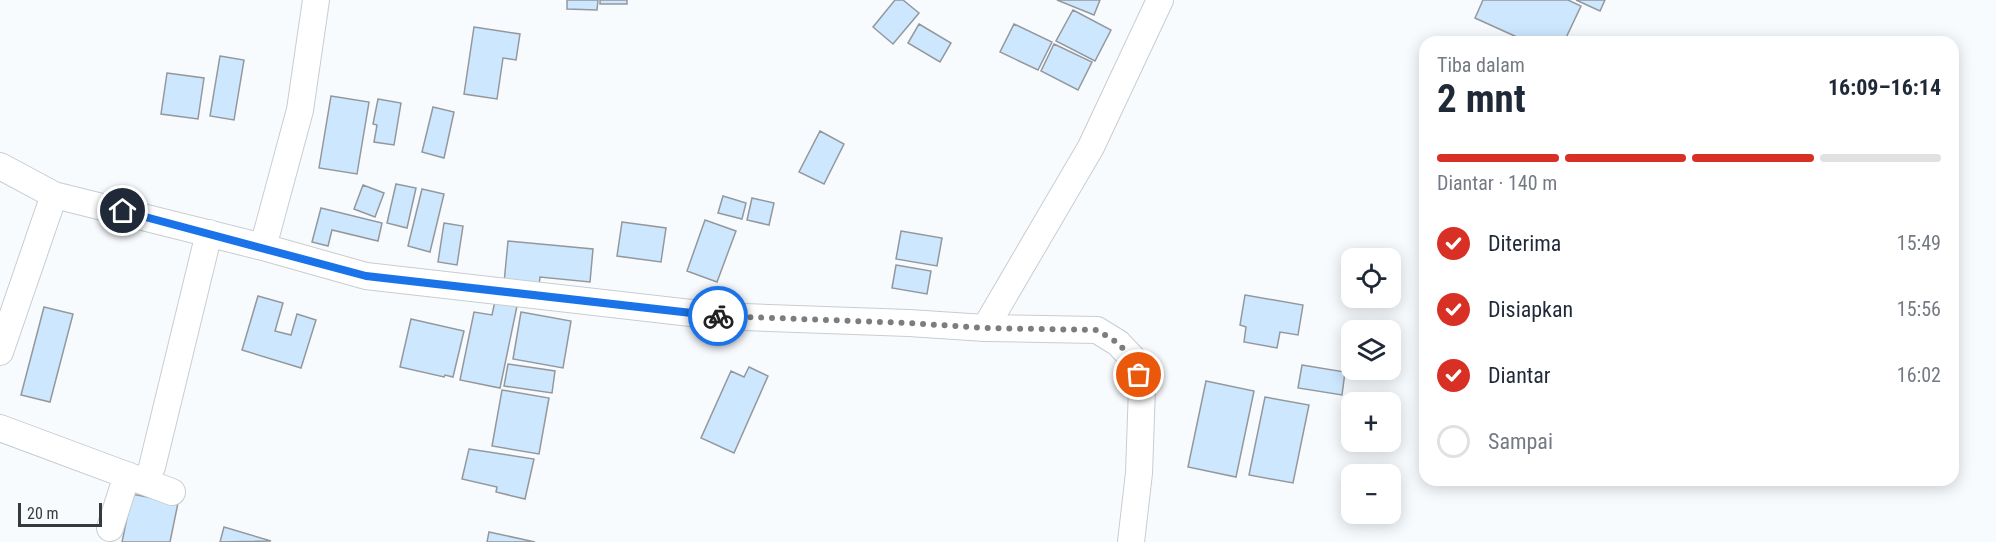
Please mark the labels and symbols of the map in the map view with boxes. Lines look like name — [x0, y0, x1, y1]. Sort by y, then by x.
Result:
pin — [97, 185, 148, 236]
courier — [688, 286, 748, 346]
pin — [1113, 349, 1164, 400]
scale bar — [18, 500, 102, 528]

